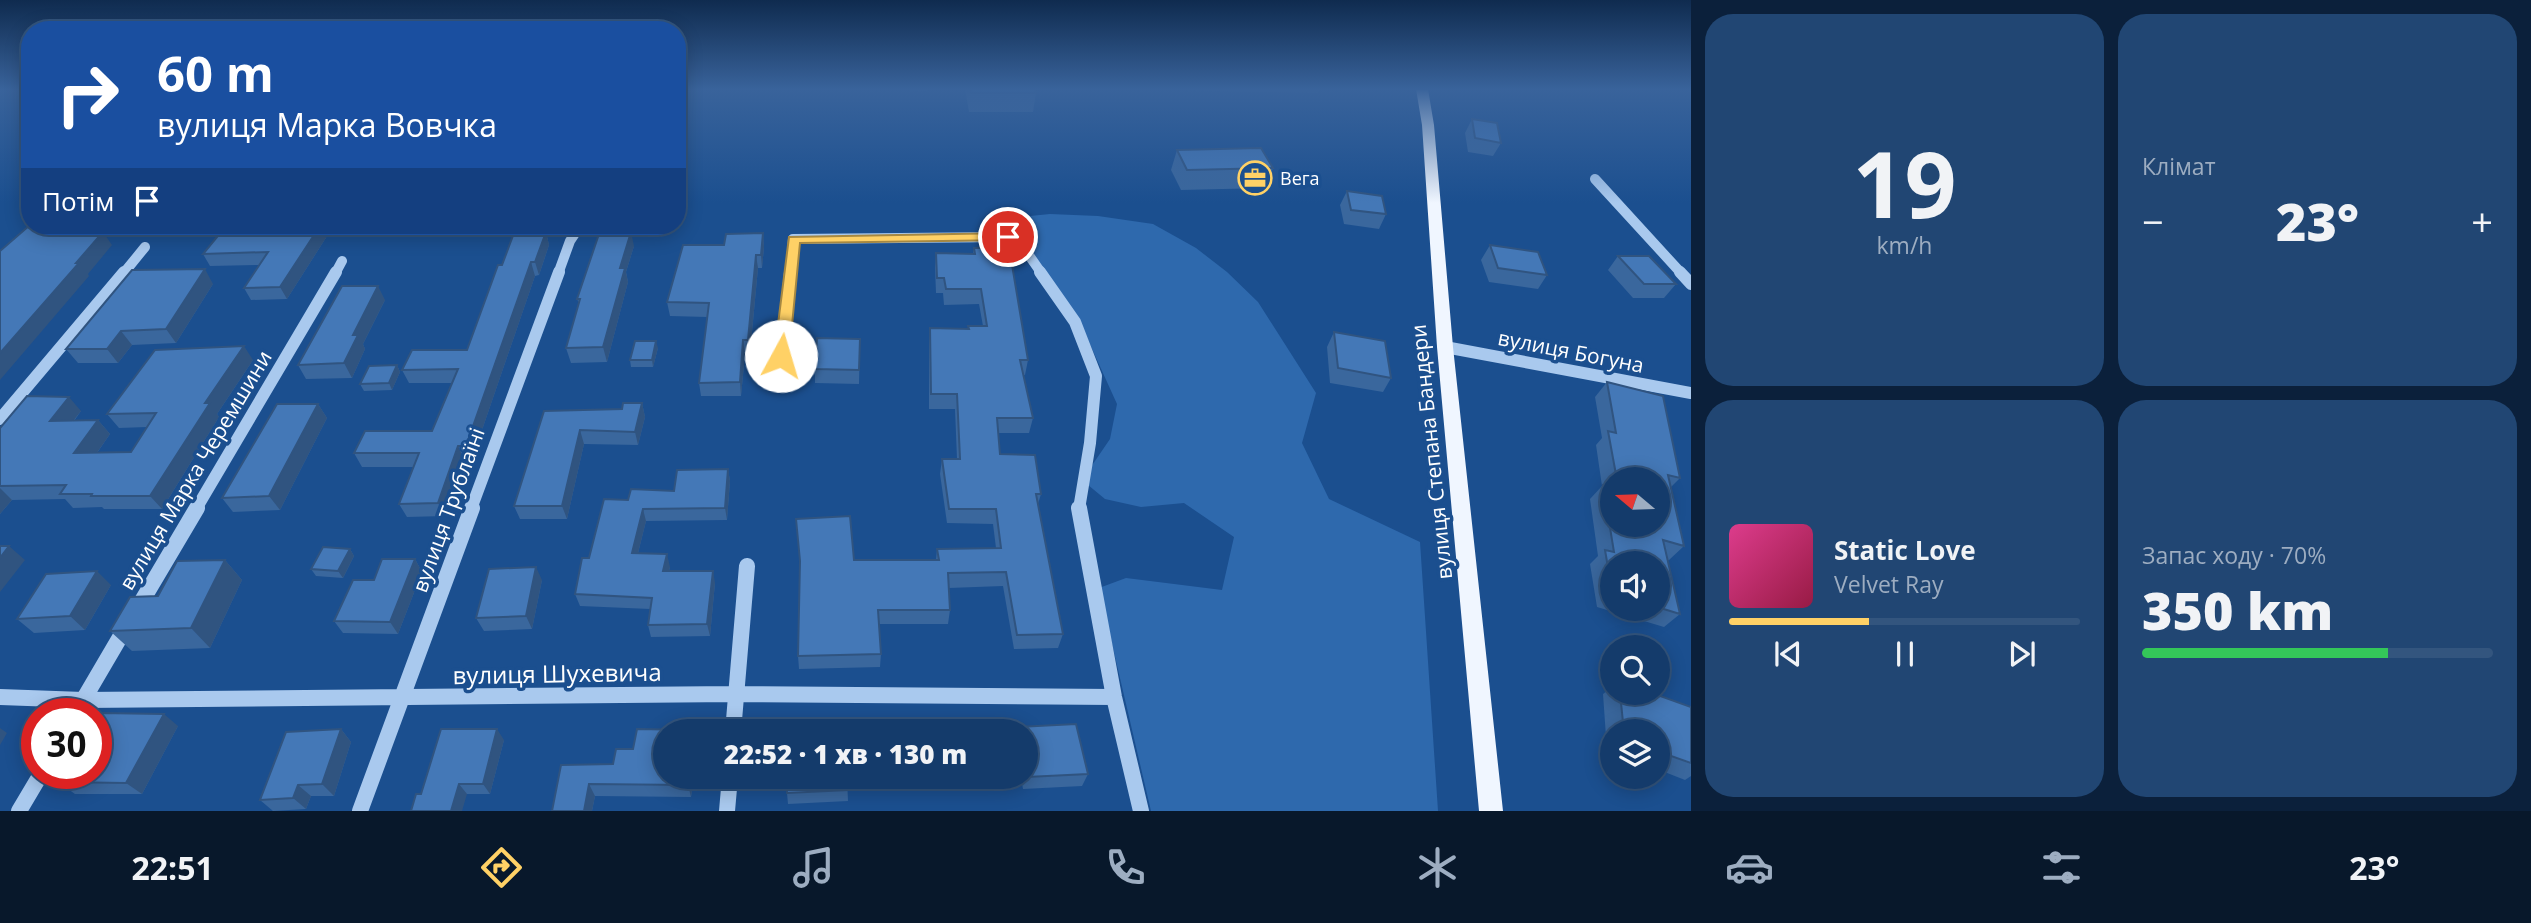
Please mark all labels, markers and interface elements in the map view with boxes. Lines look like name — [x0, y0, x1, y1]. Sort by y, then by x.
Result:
text: 60 m — [157, 40, 274, 106]
icon: right — [42, 49, 133, 140]
text: вулиця Марка Вовчка — [157, 103, 497, 146]
text: 19 — [1852, 121, 1957, 245]
text: Клімат — [2142, 150, 2215, 182]
office icon: Вега — [1236, 159, 1274, 197]
place label: Вега — [1280, 166, 1320, 190]
icon: arrive — [128, 182, 166, 220]
text: Потім — [42, 183, 114, 219]
text: 23° — [2276, 185, 2359, 256]
text: − — [2142, 195, 2164, 247]
text: + — [2471, 195, 2493, 247]
pin — [978, 207, 1038, 267]
icon: arrive — [989, 218, 1027, 256]
text: km/h — [1877, 229, 1932, 261]
position arrow — [744, 319, 818, 393]
street label: вулиця Степана Бандери — [1404, 323, 1458, 581]
street label: вулиця Богуна — [1496, 323, 1646, 379]
street label: вулиця Марка Черемшини — [112, 345, 278, 595]
street label: вулиця Трублаїні — [405, 424, 491, 596]
north arrow — [1600, 467, 1670, 537]
map controls — [1600, 467, 1670, 789]
text: Static Love — [1834, 532, 1976, 568]
text: Запас ходу · 70% — [2142, 539, 2326, 571]
button: sound — [1600, 551, 1670, 621]
text: Velvet Ray — [1834, 568, 1944, 600]
text: 350 km — [2142, 574, 2333, 645]
button: search — [1600, 635, 1670, 705]
icon: previous — [1769, 635, 1807, 673]
icon: pause — [1886, 635, 1924, 673]
icon: next — [2003, 635, 2041, 673]
street label: вулиця Шухевича — [452, 655, 662, 691]
speed limit sign: 30 — [21, 698, 112, 789]
button: layers — [1600, 719, 1670, 789]
text: 22:52 · 1 хв · 130 m — [724, 736, 967, 772]
icon: directions — [477, 843, 526, 892]
icon: music — [789, 843, 838, 892]
icon: phone — [1101, 843, 1150, 892]
icon: climate — [1413, 843, 1462, 892]
icon: car — [1725, 843, 1774, 892]
icon: filters — [2037, 843, 2086, 892]
text: 22:51 — [132, 846, 214, 889]
text: 23° — [2349, 846, 2399, 889]

